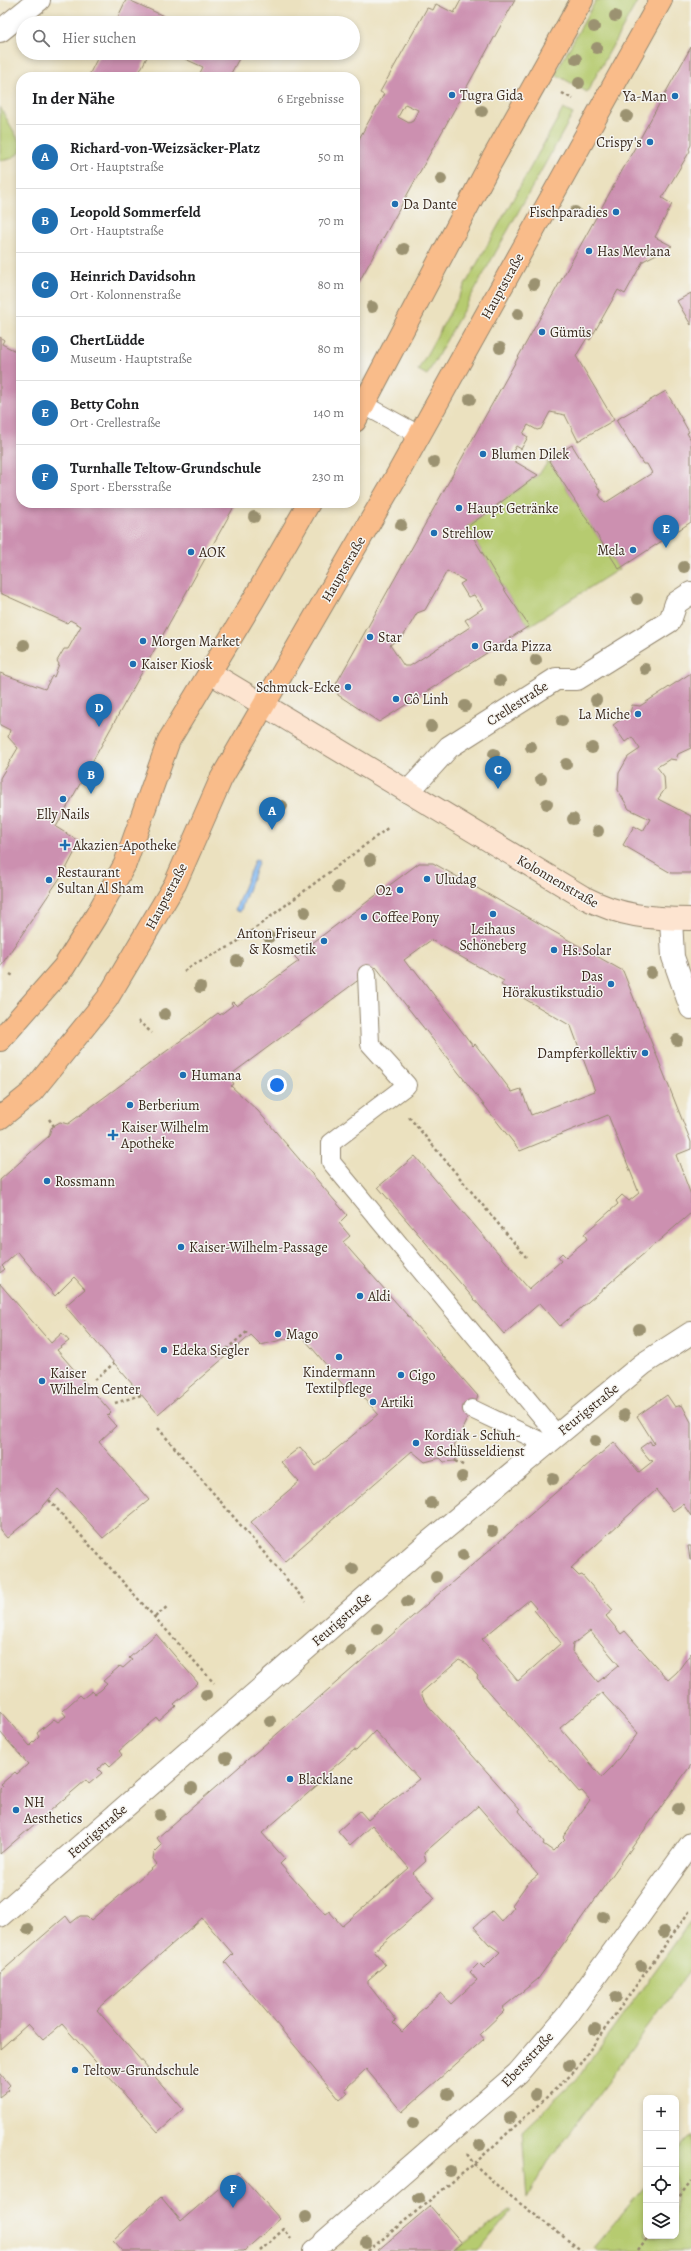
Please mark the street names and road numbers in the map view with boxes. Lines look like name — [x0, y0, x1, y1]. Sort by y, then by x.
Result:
street label: Hauptstraße — [476, 250, 528, 323]
street label: Hauptstraße — [317, 533, 370, 606]
street label: Crellestraße — [483, 676, 552, 730]
street label: Kolonnenstraße — [513, 850, 602, 913]
street label: Hauptstraße — [141, 860, 192, 933]
street label: Feurigstraße — [554, 1379, 623, 1440]
street label: Feurigstraße — [307, 1588, 375, 1651]
street label: Feurigstraße — [63, 1800, 131, 1863]
street label: Ebersstraße — [497, 2028, 558, 2091]

